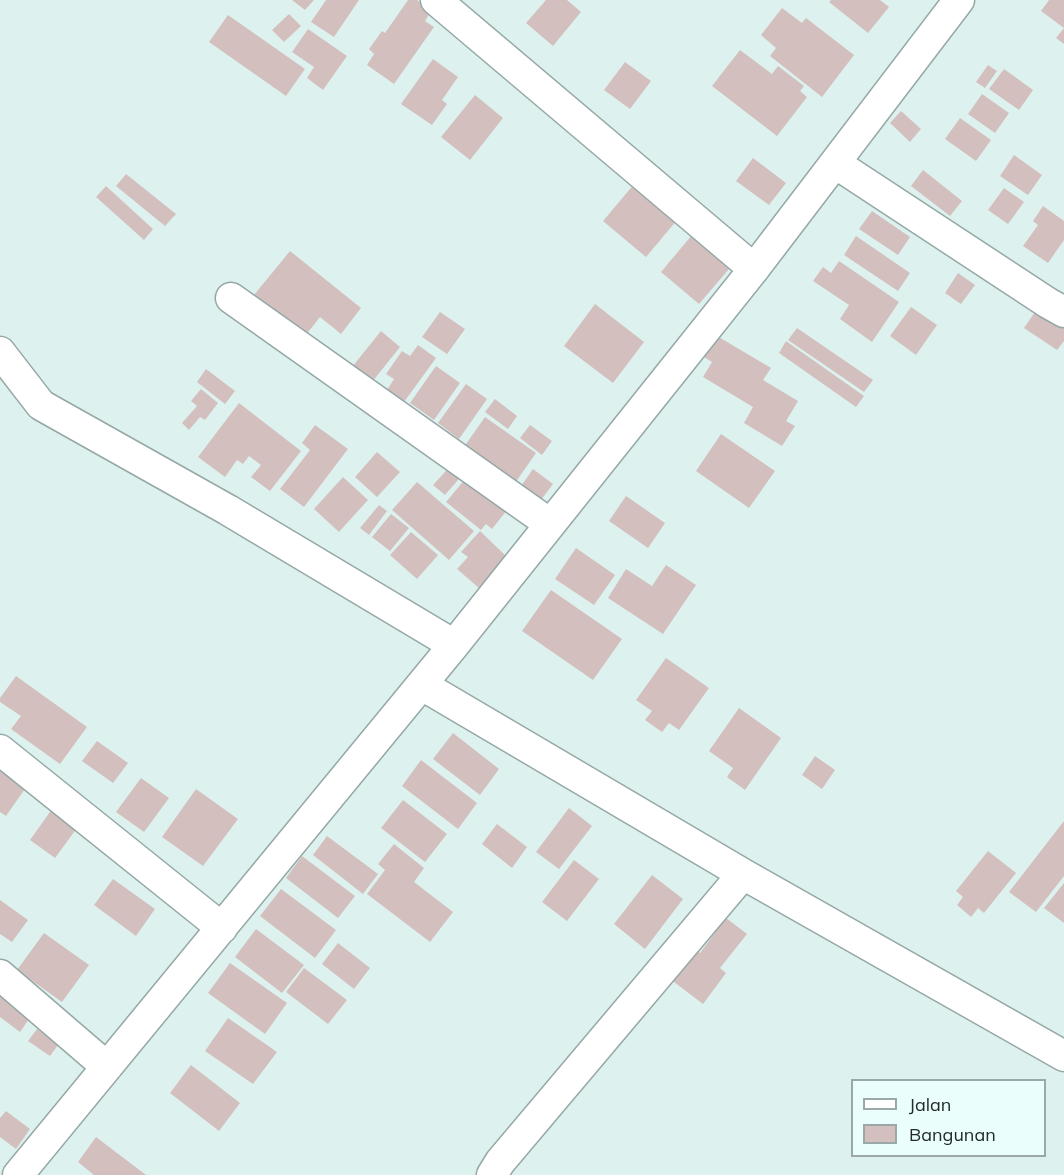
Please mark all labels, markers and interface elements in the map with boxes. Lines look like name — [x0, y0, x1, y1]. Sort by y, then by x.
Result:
legend — [851, 1079, 1046, 1157]
text: Jalan — [909, 1093, 951, 1116]
text: Bangunan — [909, 1123, 996, 1146]

